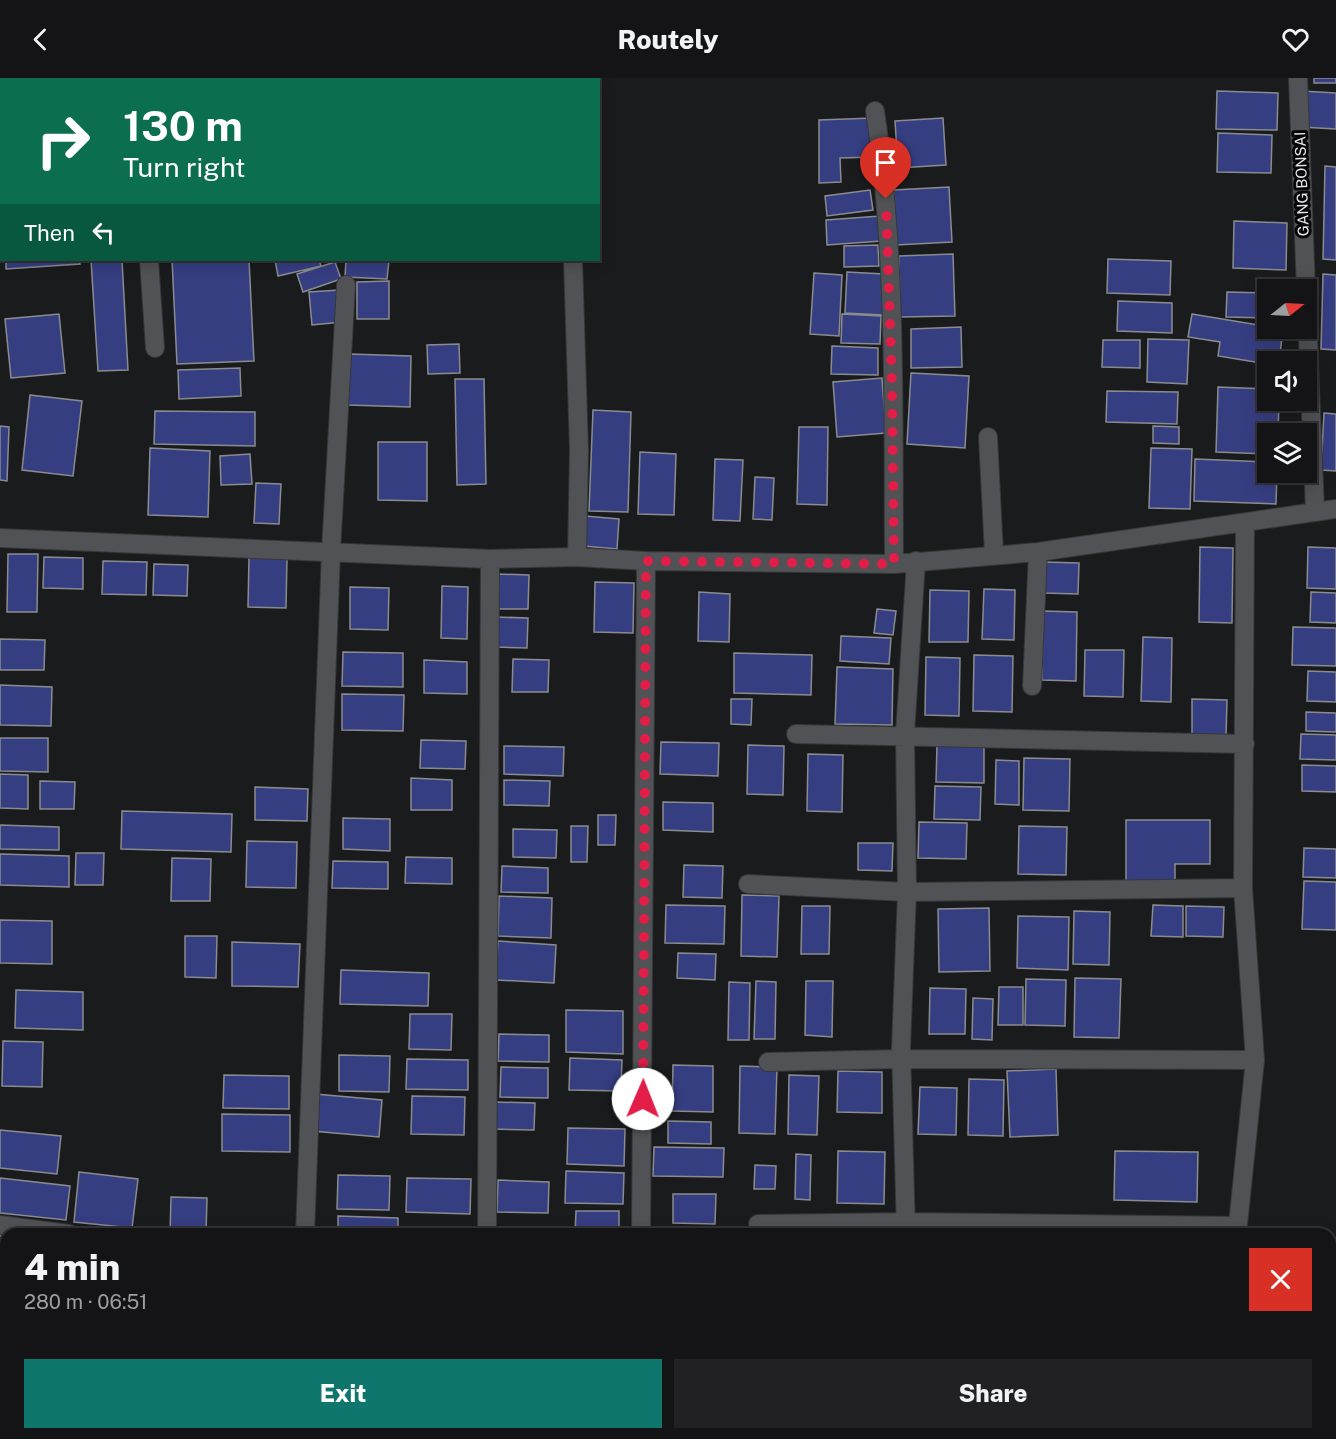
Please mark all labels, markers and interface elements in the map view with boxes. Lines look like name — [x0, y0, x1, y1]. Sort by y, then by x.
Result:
icon: back — [24, 23, 57, 56]
text: Routely — [617, 23, 719, 55]
icon: heart — [1279, 23, 1312, 56]
text: 130 m — [123, 101, 243, 150]
icon: right — [24, 102, 102, 180]
street label: GANG BONSAI — [1291, 131, 1312, 237]
pin — [860, 137, 911, 199]
icon: arrive — [869, 146, 902, 179]
text: Turn right — [123, 151, 246, 183]
icon: left — [87, 216, 120, 249]
text: Then — [24, 220, 75, 246]
north arrow — [1257, 279, 1317, 339]
map controls — [1257, 279, 1317, 483]
button: sound — [1257, 351, 1317, 411]
button: layers — [1257, 423, 1317, 483]
position arrow — [611, 1067, 675, 1131]
text: 4 min — [24, 1246, 120, 1288]
button: close — [1249, 1248, 1312, 1311]
text: 280 m · 06:51 — [24, 1290, 147, 1314]
button: Exit — [24, 1359, 662, 1428]
button: Share — [674, 1359, 1312, 1428]

